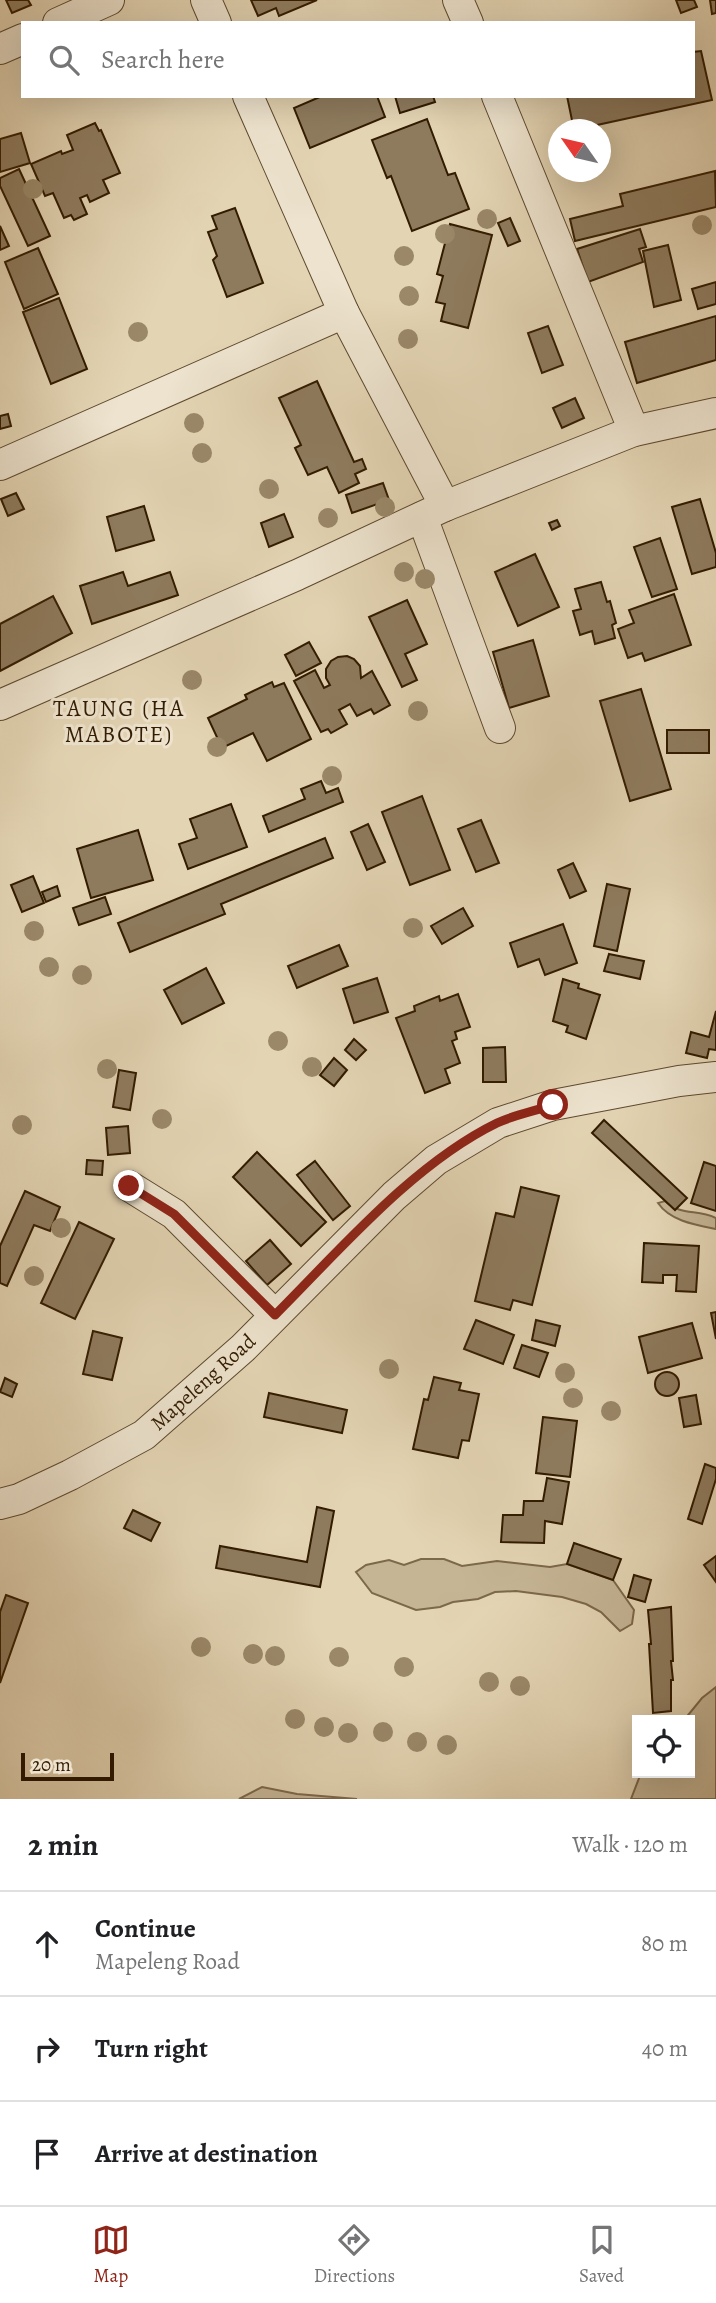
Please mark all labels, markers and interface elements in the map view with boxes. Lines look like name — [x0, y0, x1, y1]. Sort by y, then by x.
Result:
search box — [21, 21, 695, 98]
icon: search — [45, 41, 83, 79]
text: Search here — [101, 42, 225, 77]
north arrow — [548, 119, 611, 182]
district label: TAUNG (HA MABOTE) — [53, 693, 185, 750]
route start — [537, 1089, 568, 1120]
route end — [113, 1170, 144, 1201]
street label: Mapeleng Road — [144, 1327, 262, 1437]
map controls — [632, 1715, 695, 1778]
button: locate — [632, 1715, 695, 1778]
scale bar — [21, 1750, 114, 1782]
text: 20 m — [32, 1752, 71, 1778]
text: 2 min — [28, 1825, 98, 1865]
text: Walk · 120 m — [572, 1829, 688, 1860]
text: Continue — [95, 1911, 196, 1946]
icon: ahead — [28, 1925, 66, 1963]
text: 80 m — [641, 1928, 688, 1959]
text: Mapeleng Road — [95, 1946, 240, 1977]
icon: right — [28, 2030, 66, 2068]
text: Turn right — [95, 2031, 208, 2066]
text: 40 m — [642, 2033, 688, 2064]
icon: arrive — [28, 2135, 66, 2173]
text: Arrive at destination — [95, 2136, 318, 2171]
tab: Map — [92, 2221, 130, 2289]
tab: Directions — [314, 2221, 395, 2289]
tab: Saved — [579, 2221, 624, 2289]

